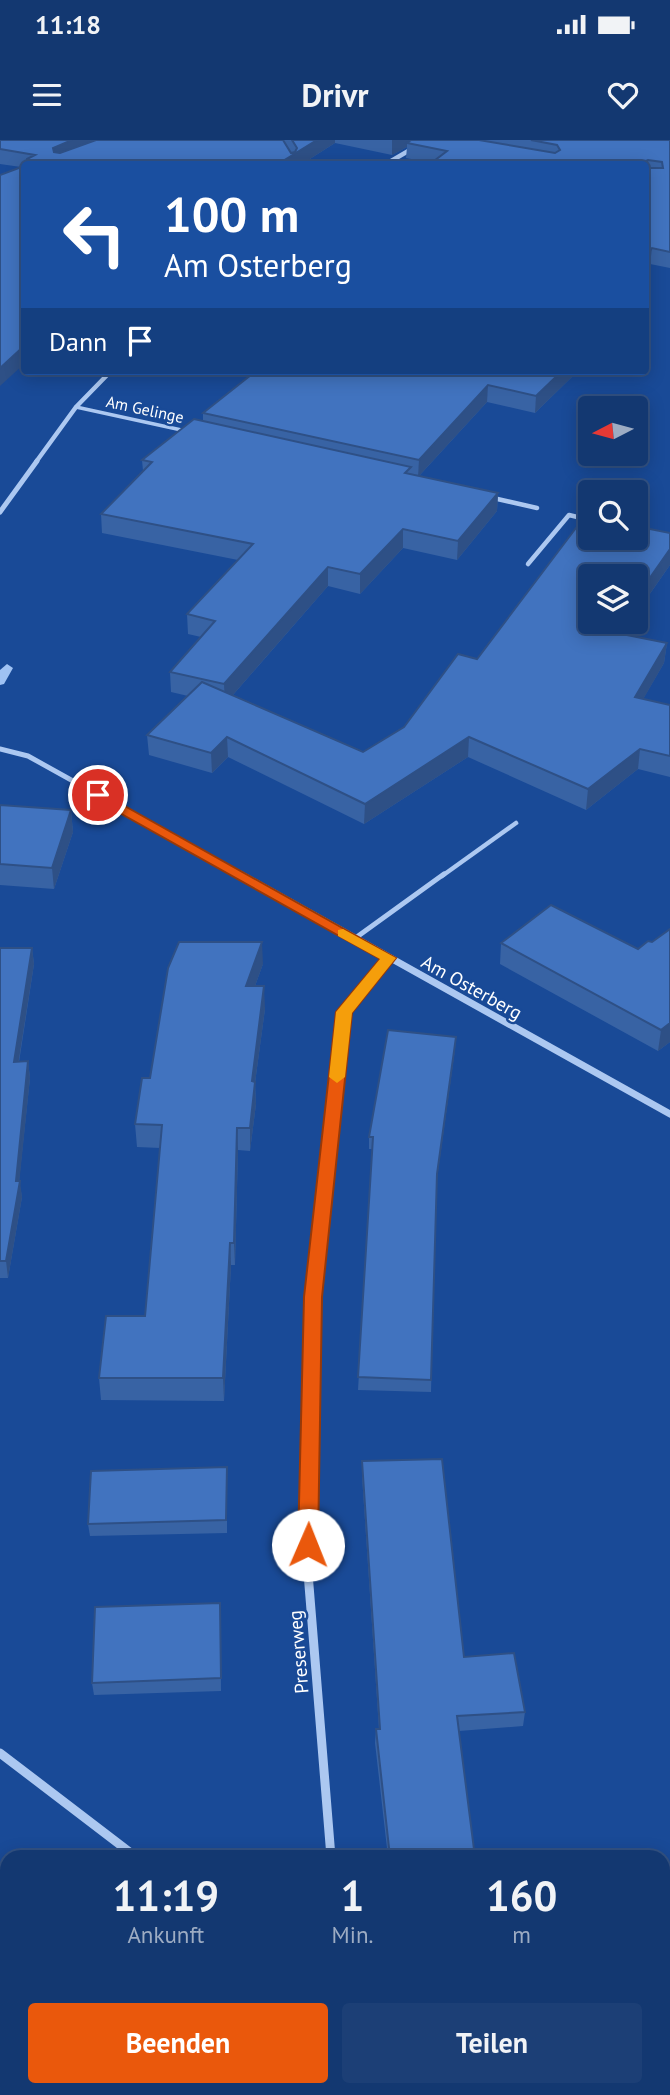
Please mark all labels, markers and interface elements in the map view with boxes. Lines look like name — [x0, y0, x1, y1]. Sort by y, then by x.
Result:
text: 11:18 — [35, 8, 101, 41]
text: Drivr — [301, 74, 369, 116]
icon: menu — [28, 76, 66, 114]
icon: heart — [604, 76, 642, 114]
text: 100 m — [164, 182, 299, 246]
icon: left — [49, 189, 140, 280]
text: Am Osterberg — [164, 244, 352, 286]
icon: arrive — [121, 322, 159, 360]
text: Dann — [49, 325, 107, 358]
street label: Am Gelinge — [104, 391, 186, 427]
north arrow — [578, 396, 648, 466]
map controls — [578, 396, 648, 634]
button: search — [578, 480, 648, 550]
button: layers — [578, 564, 648, 634]
pin — [68, 765, 128, 825]
icon: arrive — [79, 776, 117, 814]
street label: Am Osterberg — [417, 949, 527, 1025]
position arrow — [271, 1508, 345, 1582]
street label: Preserweg — [282, 1609, 314, 1695]
text: 11:19 — [113, 1868, 219, 1923]
text: 1 — [341, 1868, 364, 1923]
text: 160 — [486, 1868, 557, 1923]
text: Ankunft — [127, 1920, 204, 1949]
text: Min. — [332, 1920, 373, 1949]
text: m — [512, 1920, 531, 1949]
button: Beenden — [28, 2003, 328, 2083]
button: Teilen — [342, 2003, 642, 2083]

